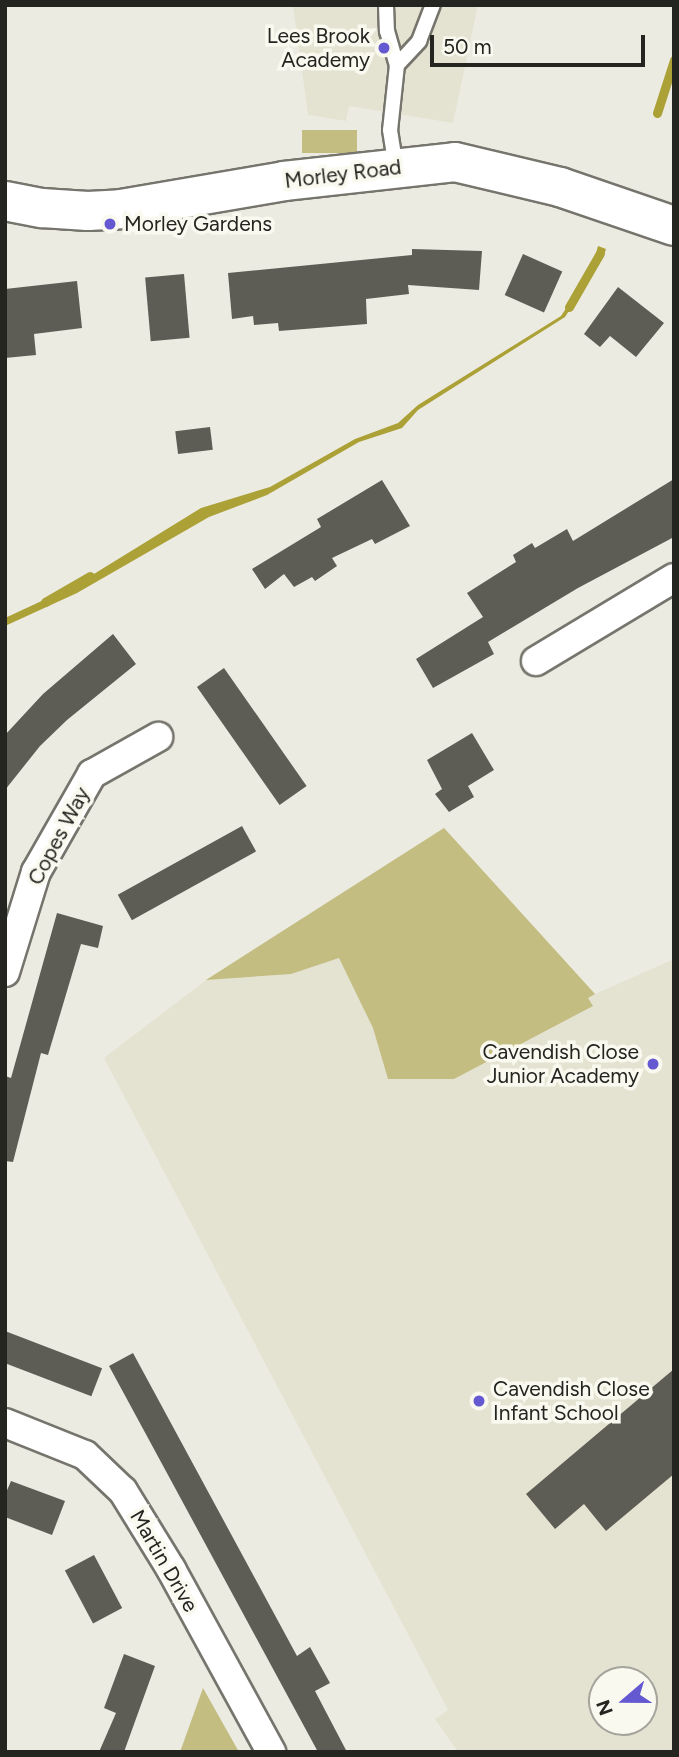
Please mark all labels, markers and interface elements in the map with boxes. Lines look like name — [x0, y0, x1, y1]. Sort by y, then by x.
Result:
scale bar — [434, 21, 649, 65]
place label: Lees Brook Academy — [267, 23, 370, 73]
text: 50 m — [443, 34, 492, 59]
marker: Lees Brook Academy — [376, 40, 392, 56]
street label: Morley Road — [283, 154, 403, 194]
place label: Morley Gardens — [124, 211, 272, 237]
marker: Morley Gardens — [102, 216, 118, 232]
street label: Copes Way — [23, 783, 95, 889]
place label: Cavendish Close Junior Academy — [482, 1039, 639, 1089]
marker: Cavendish Close Junior Academy — [645, 1056, 661, 1072]
place label: Cavendish Close Infant School — [493, 1376, 650, 1426]
marker: Cavendish Close Infant School — [471, 1393, 487, 1409]
street label: Martin Drive — [125, 1505, 203, 1617]
north arrow — [588, 1666, 658, 1736]
text: N — [591, 1697, 618, 1719]

